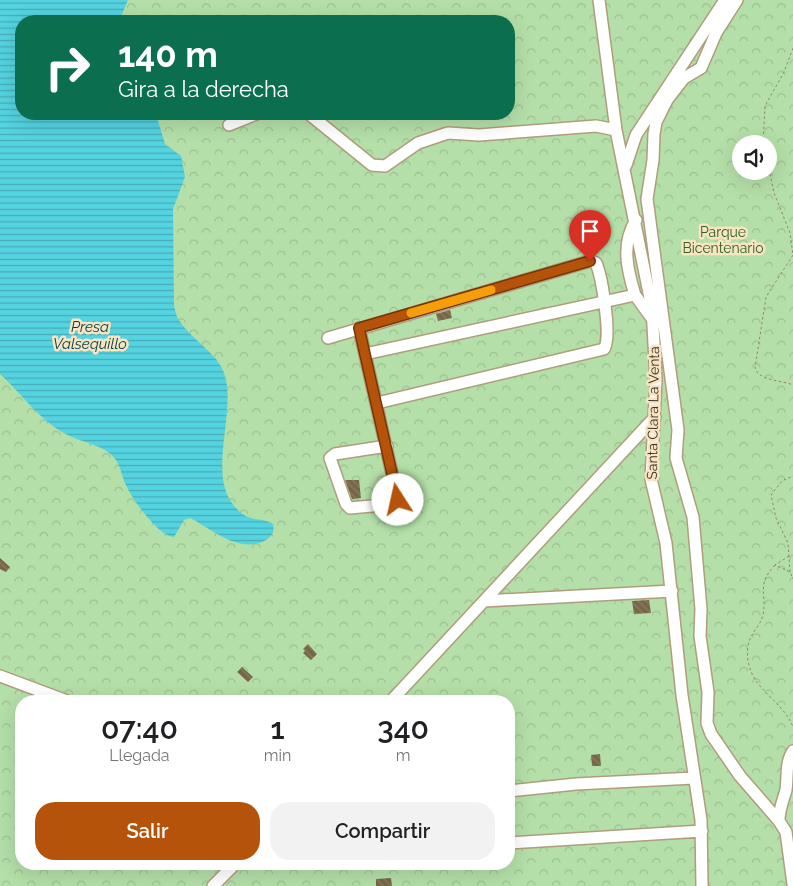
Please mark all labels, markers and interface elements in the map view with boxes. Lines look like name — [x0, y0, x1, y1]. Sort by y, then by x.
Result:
text: 140 m — [118, 34, 218, 75]
icon: right — [35, 35, 100, 100]
text: Gira a la derecha — [118, 76, 289, 102]
map controls — [732, 135, 777, 180]
button: sound — [732, 135, 777, 180]
pin — [569, 210, 611, 261]
icon: arrive — [576, 217, 604, 245]
park label: Parque Bicentenario — [682, 224, 764, 256]
water label: Presa Valsequillo — [53, 318, 127, 353]
street label: Santa Clara La Venta — [644, 346, 662, 480]
position arrow — [371, 473, 423, 525]
text: 07:40 — [101, 711, 178, 746]
text: 1 — [270, 711, 285, 746]
text: 340 — [377, 711, 429, 746]
text: Llegada — [109, 746, 170, 765]
text: min — [264, 746, 291, 765]
text: m — [396, 746, 411, 765]
button: Salir — [35, 802, 260, 860]
button: Compartir — [270, 802, 495, 860]

